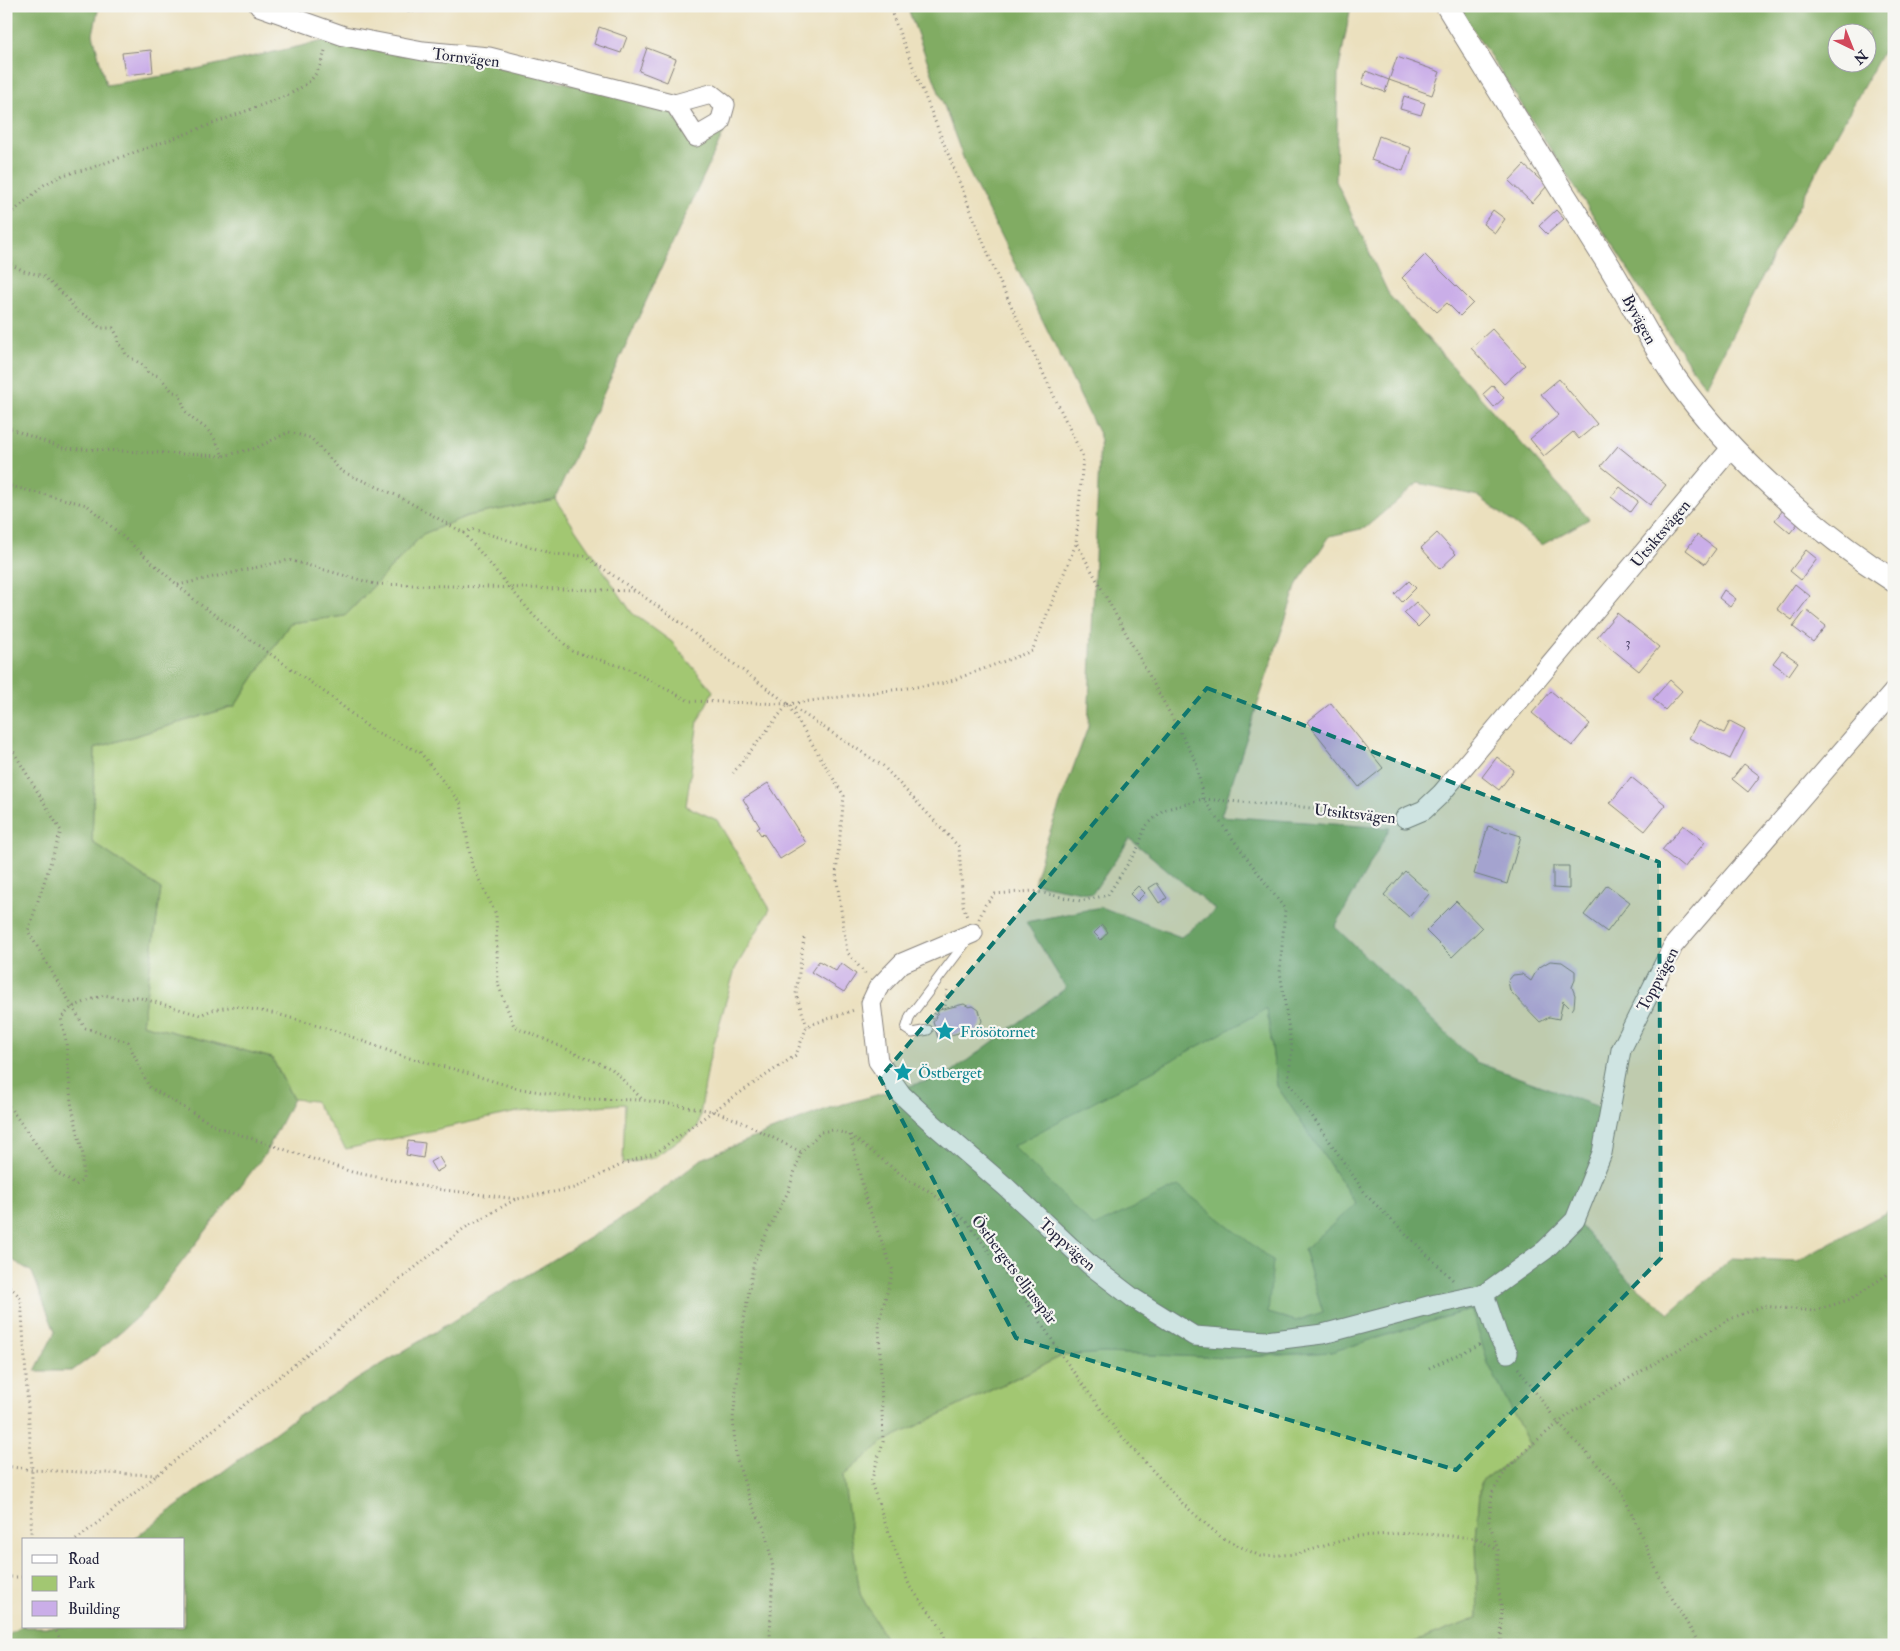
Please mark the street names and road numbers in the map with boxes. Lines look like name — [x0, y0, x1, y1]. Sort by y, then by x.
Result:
street label: Tornvägen — [431, 44, 501, 72]
street label: Byvägen — [1617, 291, 1661, 348]
street label: Utsiktsvägen — [1627, 496, 1695, 572]
street label: Utsiktsvägen — [1313, 800, 1397, 828]
street label: Toppvägen — [1633, 944, 1684, 1015]
street label: Östbergets elljusspår — [966, 1211, 1062, 1329]
street label: Toppvägen — [1034, 1214, 1100, 1276]

